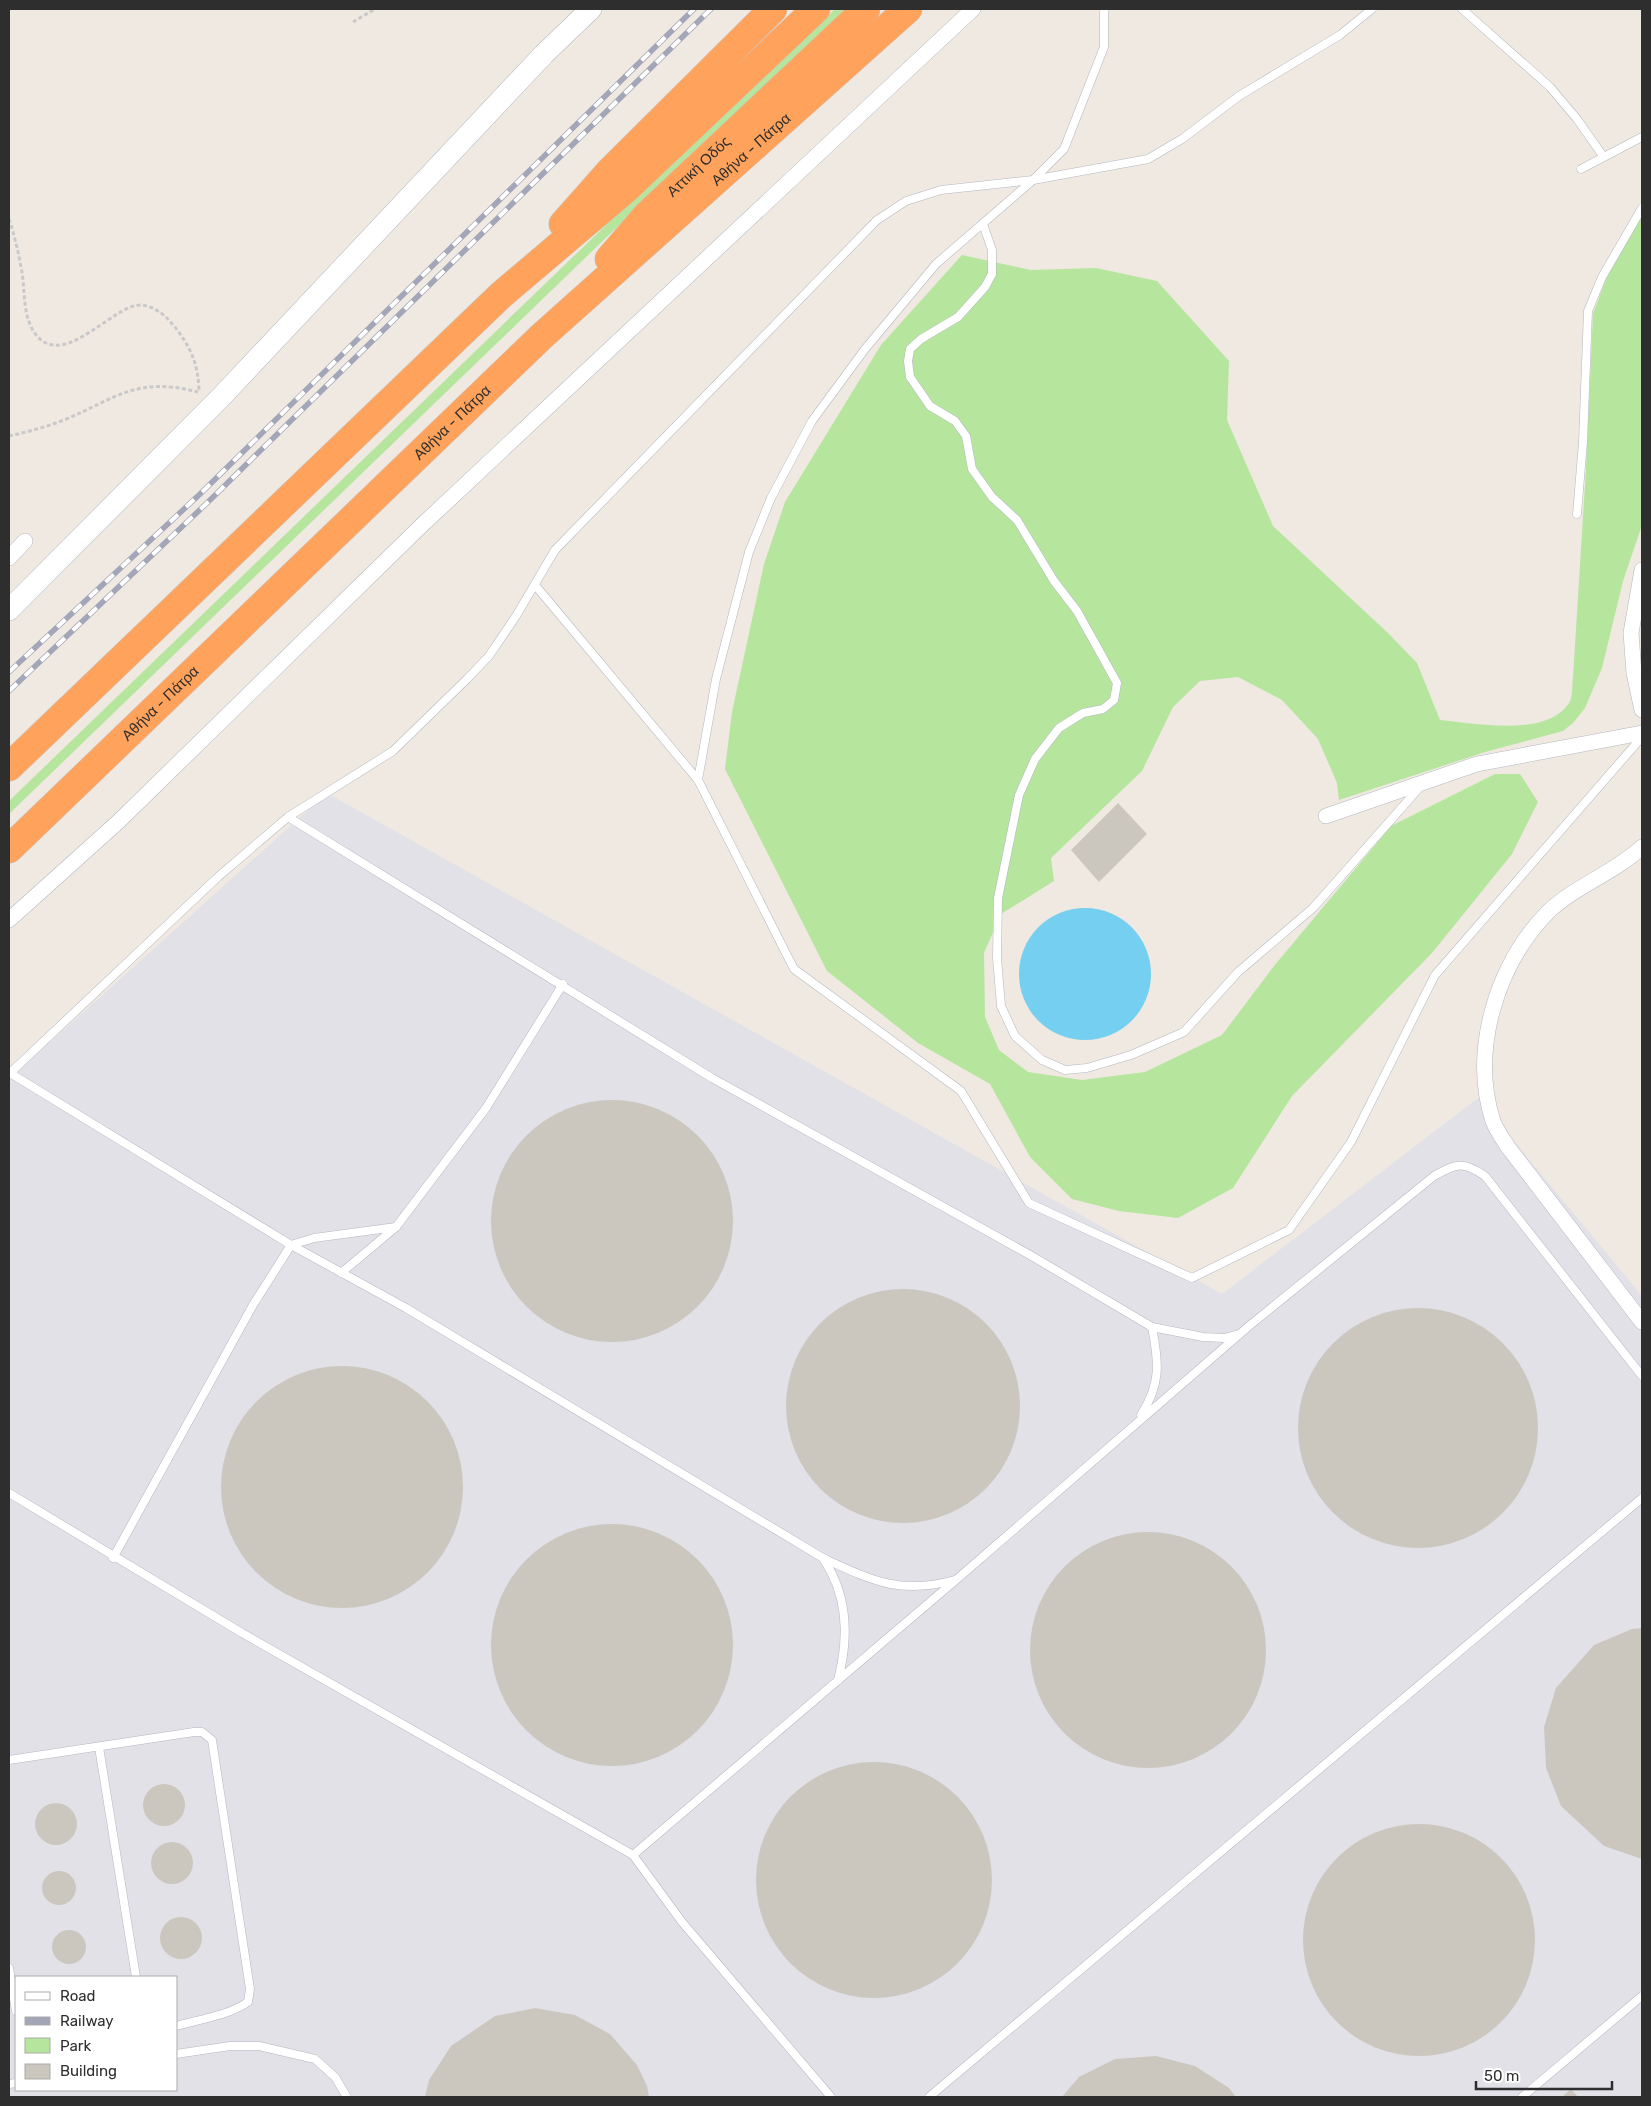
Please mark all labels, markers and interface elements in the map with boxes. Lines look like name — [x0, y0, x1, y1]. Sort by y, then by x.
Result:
street label: Αθήνα - Πάτρα — [708, 109, 795, 189]
street label: Αττική Οδός — [663, 132, 734, 201]
street label: Αθήνα - Πάτρα — [410, 381, 495, 464]
street label: Αθήνα - Πάτρα — [118, 662, 203, 745]
legend — [15, 1976, 178, 2091]
text: Road — [60, 1987, 96, 2005]
text: Railway — [60, 2012, 114, 2030]
text: Park — [60, 2037, 91, 2055]
scale bar — [1476, 2058, 1612, 2090]
text: Building — [60, 2062, 117, 2080]
text: 50 m — [1484, 2067, 1519, 2085]

